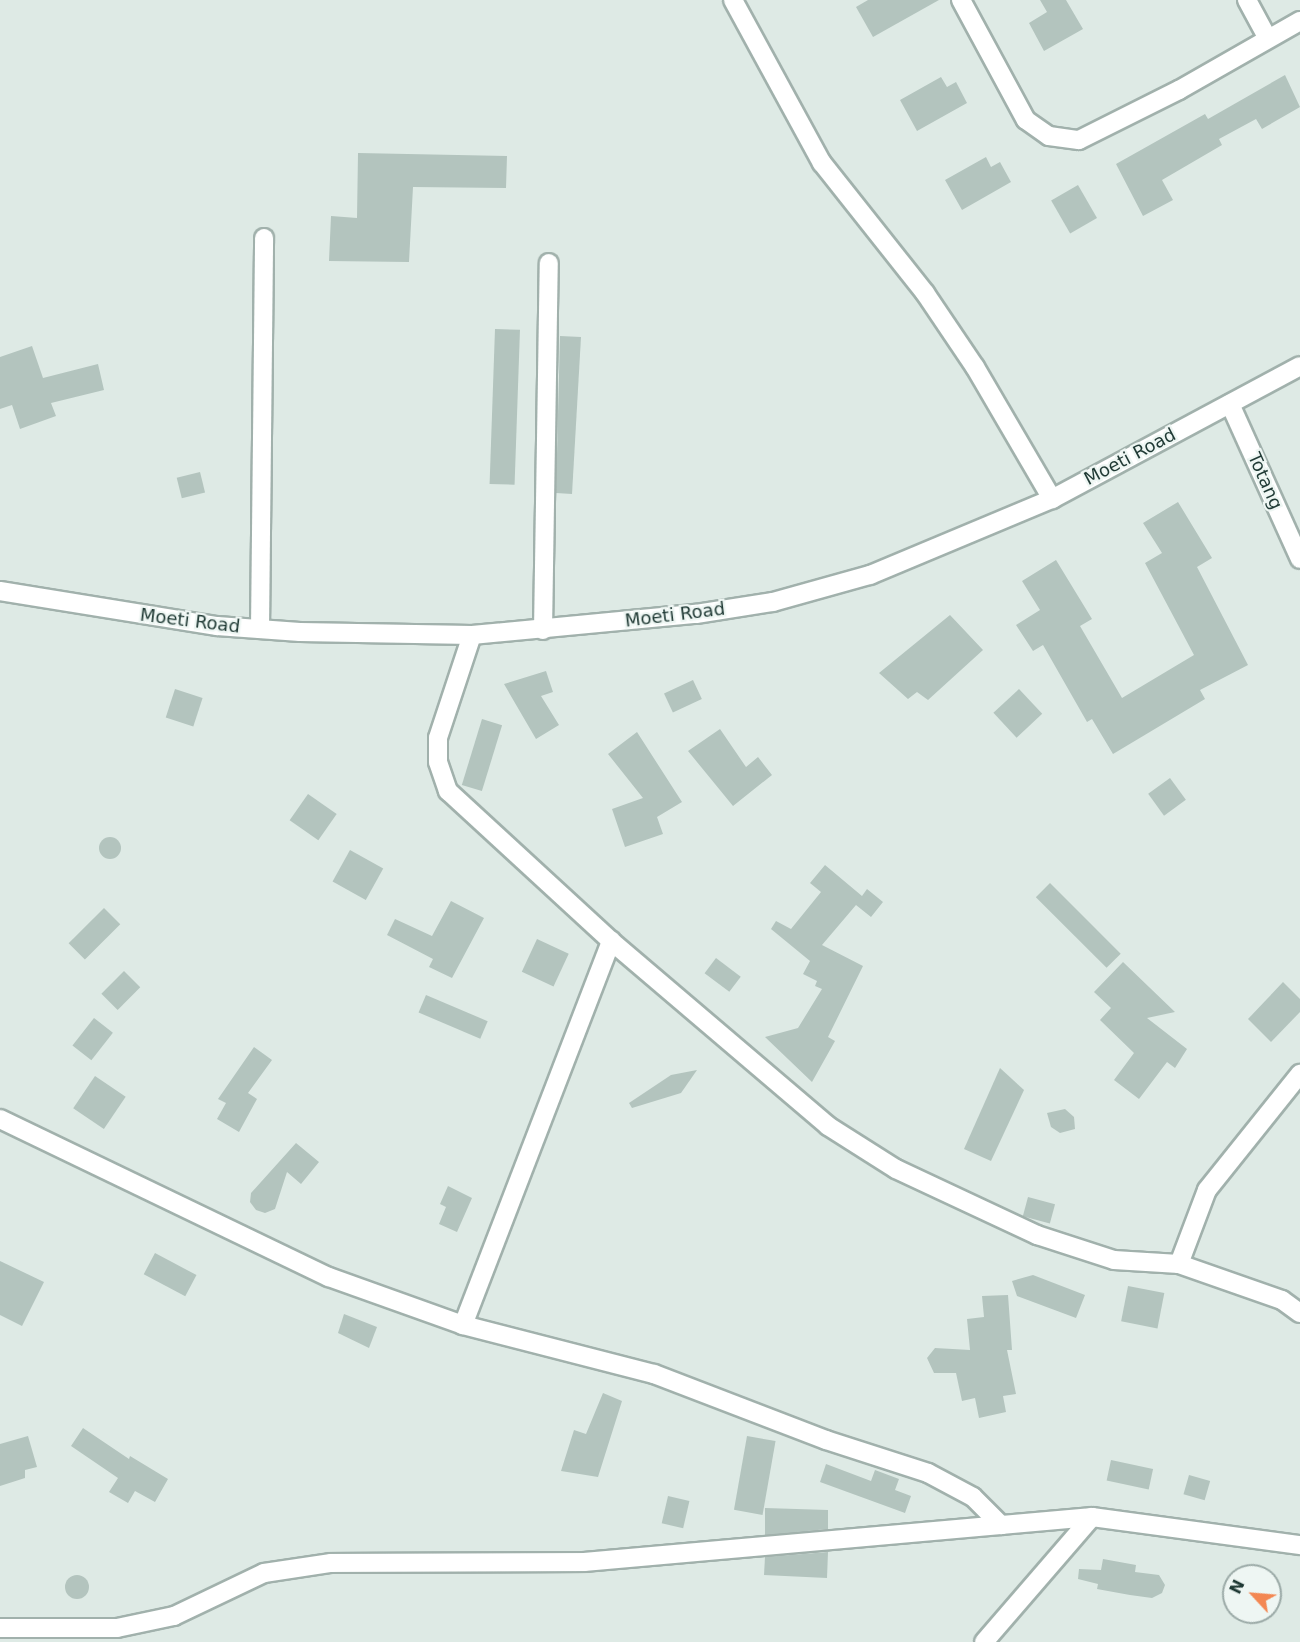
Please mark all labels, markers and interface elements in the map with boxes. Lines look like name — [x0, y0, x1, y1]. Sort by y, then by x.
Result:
street label: Moeti Road — [1081, 424, 1179, 490]
street label: Totang — [1243, 449, 1287, 513]
street label: Moeti Road — [624, 598, 726, 632]
street label: Moeti Road — [139, 604, 241, 638]
north arrow — [1222, 1564, 1282, 1624]
text: N — [1226, 1577, 1249, 1597]

